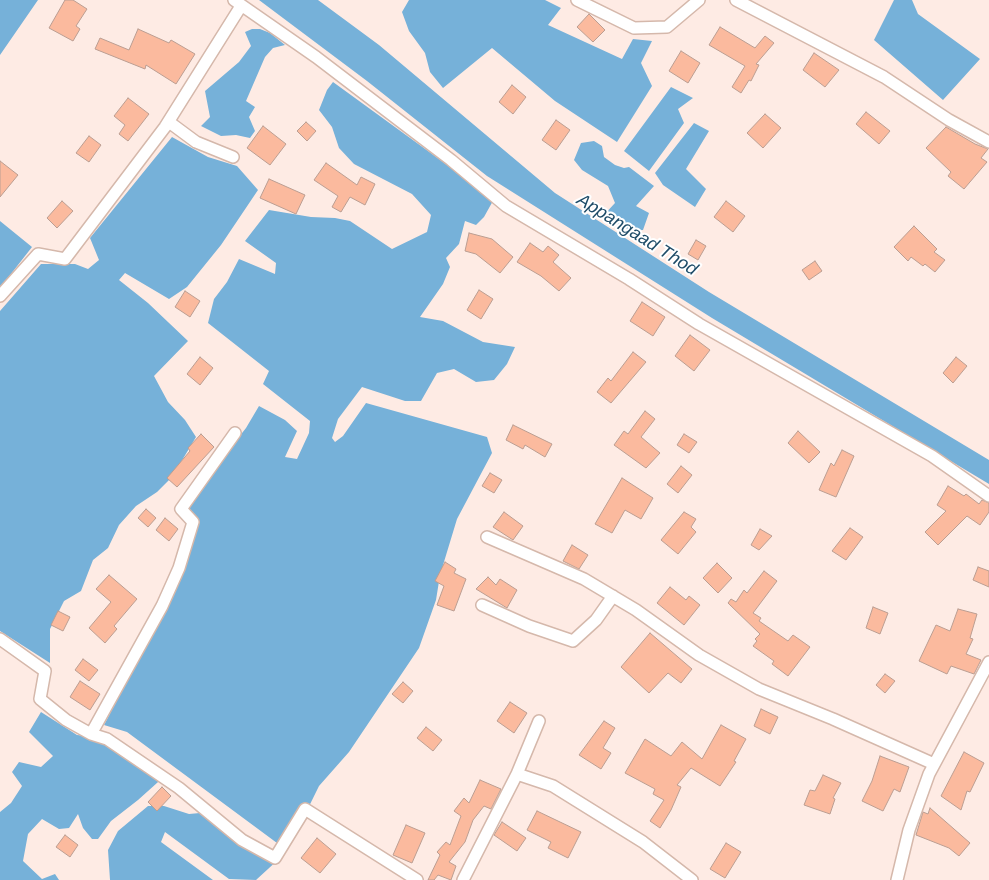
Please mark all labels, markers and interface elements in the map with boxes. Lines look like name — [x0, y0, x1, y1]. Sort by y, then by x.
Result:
water label: Appangaad Thod — [573, 189, 701, 281]

